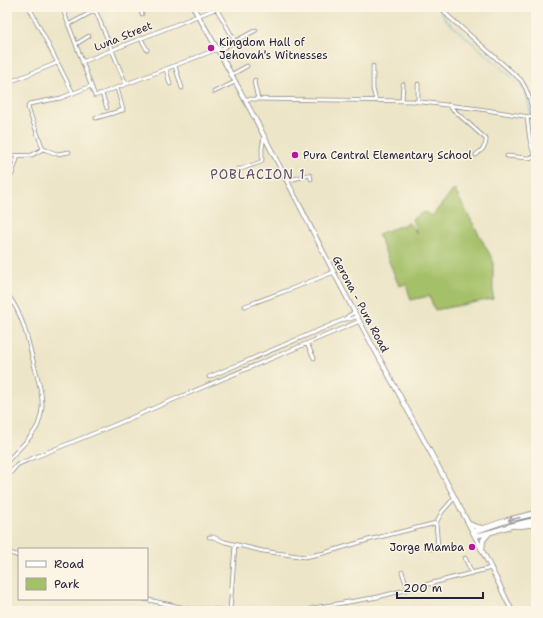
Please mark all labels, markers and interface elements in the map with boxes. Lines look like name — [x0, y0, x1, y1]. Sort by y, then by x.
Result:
street label: Luna Street — [92, 18, 155, 55]
place label: Kingdom Hall of Jehovah's Witnesses — [219, 35, 328, 63]
marker: Kingdom Hall of Jehovah's Witnesses — [206, 43, 216, 53]
place label: Pura Central Elementary School — [303, 148, 473, 163]
marker: Pura Central Elementary School — [290, 150, 300, 160]
district label: POBLACION 1 — [210, 166, 306, 183]
street label: Gerona - Pura Road — [329, 253, 392, 355]
one-way arrow — [508, 515, 521, 523]
place label: Jorge Mamba — [389, 540, 464, 555]
marker: Jorge Mamba — [467, 542, 477, 552]
legend — [18, 548, 148, 600]
text: Road — [54, 556, 85, 572]
scale bar — [397, 574, 483, 600]
text: Park — [54, 576, 80, 592]
text: 200 m — [403, 580, 442, 596]

